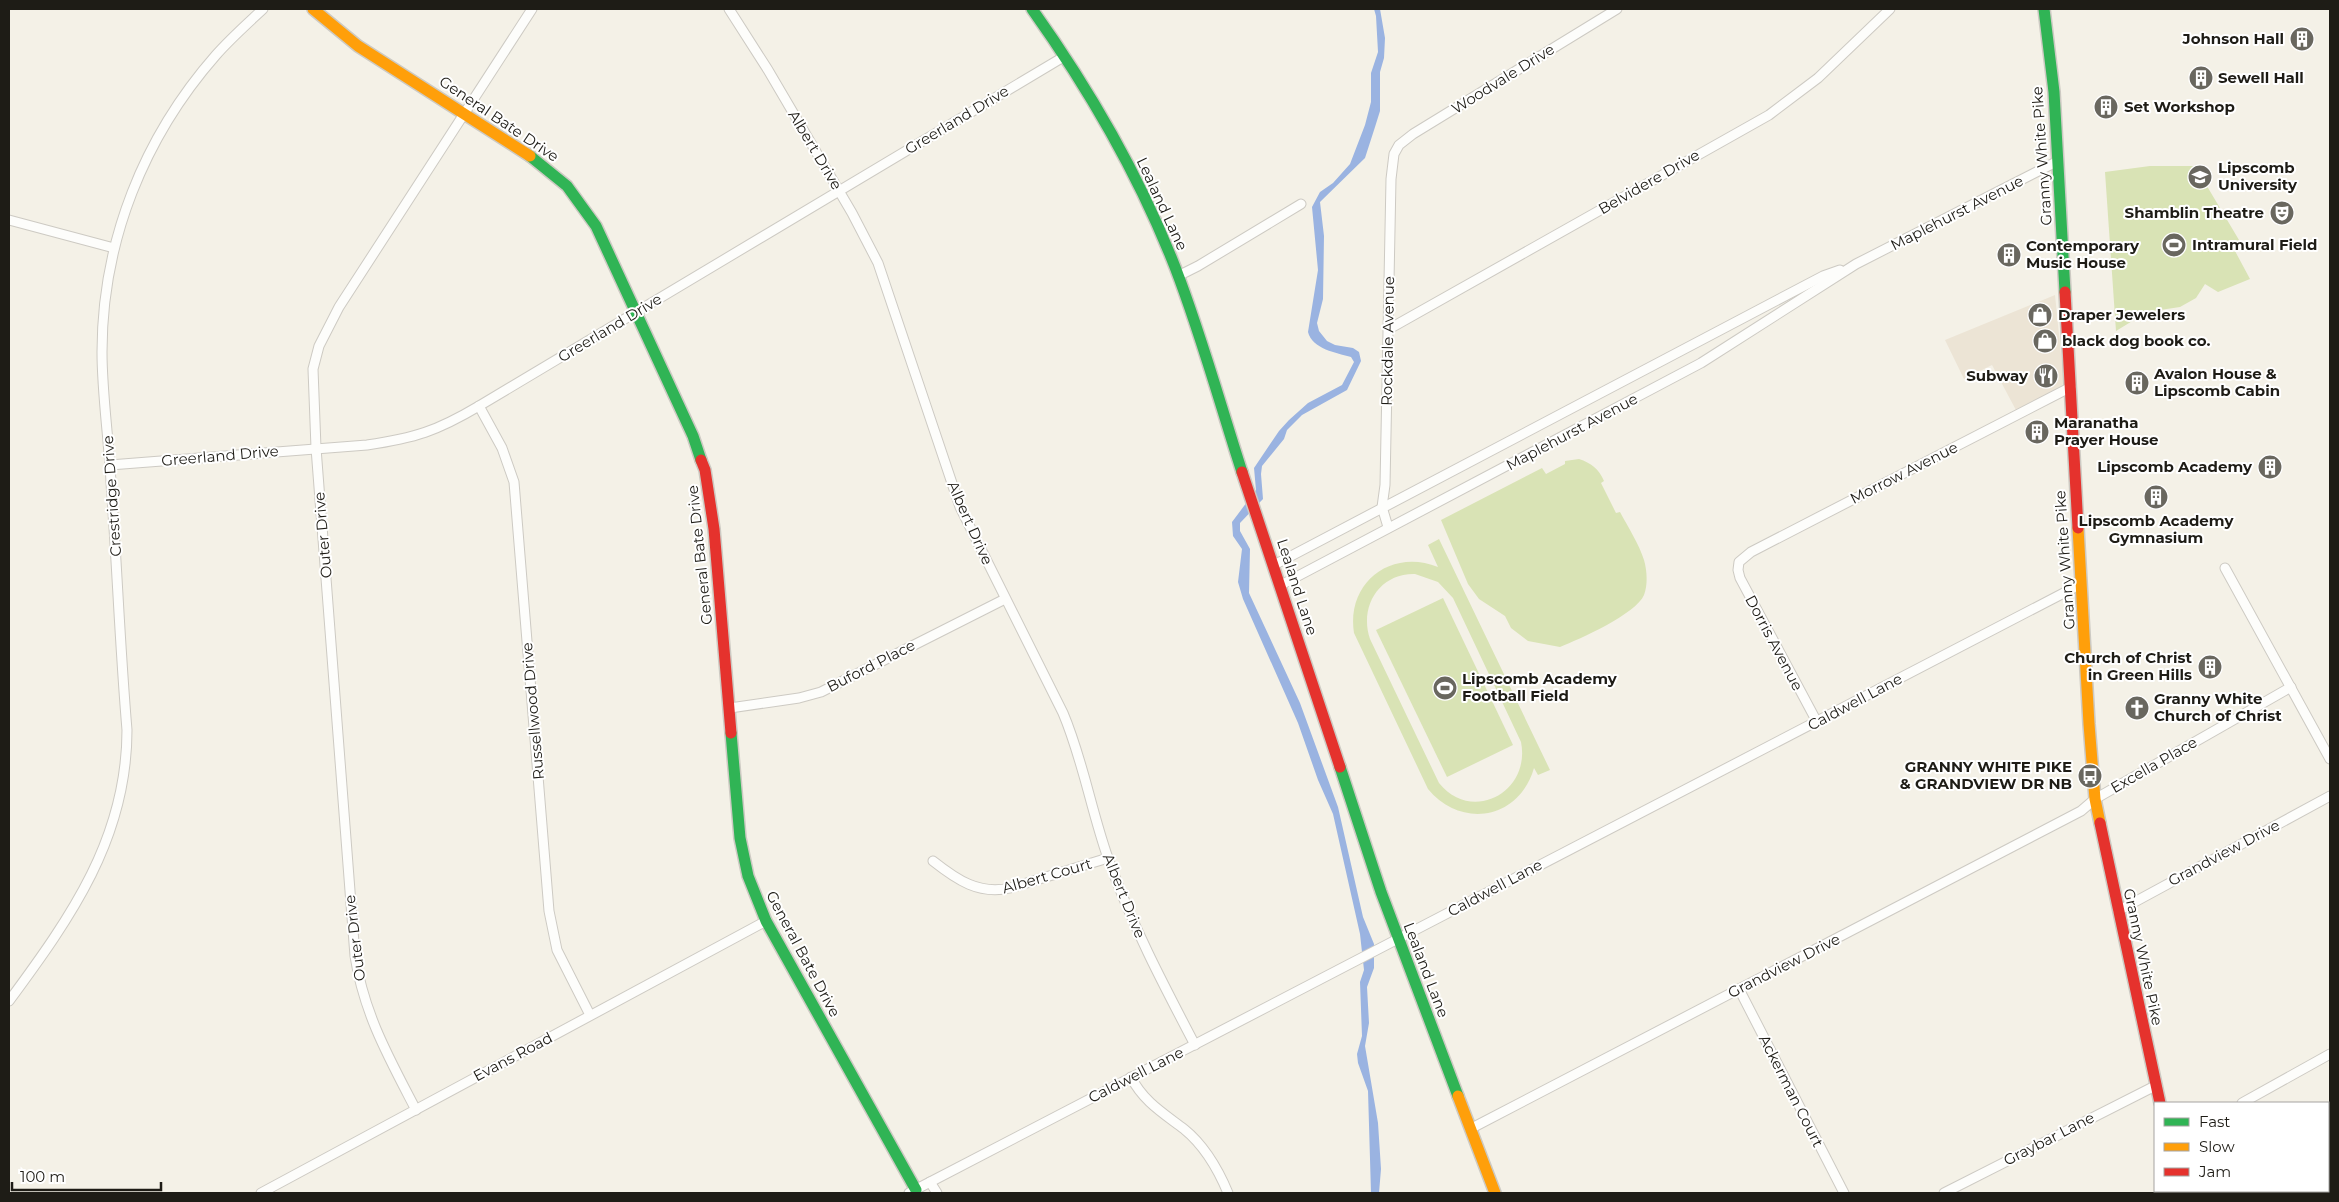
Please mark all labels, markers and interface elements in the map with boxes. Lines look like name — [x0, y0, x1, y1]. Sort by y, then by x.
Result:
building icon: Johnson Hall — [2289, 26, 2315, 52]
place label: Johnson Hall — [2182, 29, 2284, 48]
street label: Woodvale Drive — [1448, 39, 1558, 118]
building icon: Sewell Hall — [2188, 65, 2214, 91]
place label: Sewell Hall — [2218, 68, 2304, 87]
street label: General Bate Drive — [436, 71, 563, 166]
street label: Greerland Drive — [901, 81, 1012, 158]
street label: Granny White Pike — [2027, 86, 2056, 226]
building icon: Set Workshop — [2093, 94, 2119, 120]
place label: Set Workshop — [2124, 97, 2235, 116]
street label: Albert Drive — [784, 106, 847, 193]
street label: Belvidere Drive — [1595, 145, 1703, 218]
street label: Lealand Lane — [1133, 154, 1192, 253]
place label: Lipscomb University — [2218, 158, 2298, 194]
school or university icon: Lipscomb University — [2187, 164, 2213, 190]
street label: Maplehurst Avenue — [1887, 171, 2026, 254]
theatre icon: Shamblin Theatre — [2269, 200, 2295, 226]
place label: Shamblin Theatre — [2125, 203, 2264, 222]
sports icon: Intramural Field — [2161, 232, 2187, 258]
place label: Intramural Field — [2192, 235, 2317, 254]
place label: Contemporary Music House — [2026, 236, 2140, 272]
building icon: Contemporary Music House — [1996, 242, 2022, 268]
street label: Rockdale Avenue — [1377, 276, 1398, 406]
street label: Greerland Drive — [554, 289, 665, 366]
shop icon: Draper Jewelers — [2027, 302, 2053, 328]
place label: Draper Jewelers — [2058, 305, 2185, 324]
shop icon: black dog book co. — [2032, 328, 2058, 354]
place label: black dog book co. — [2062, 331, 2211, 350]
restaurant icon: Subway — [2033, 363, 2059, 389]
place label: Avalon House & Lipscomb Cabin — [2153, 364, 2280, 400]
place label: Subway — [1966, 366, 2029, 385]
building icon: Avalon House & Lipscomb Cabin — [2124, 370, 2150, 396]
street label: Maplehurst Avenue — [1503, 389, 1641, 474]
place label: Maranatha Prayer House — [2054, 413, 2158, 449]
building icon: Maranatha Prayer House — [2024, 419, 2050, 445]
street label: Crestridge Drive — [98, 435, 125, 557]
street label: Morrow Avenue — [1847, 437, 1961, 508]
street label: Greerland Drive — [160, 441, 279, 470]
building icon: Lipscomb Academy — [2257, 454, 2283, 480]
place label: Lipscomb Academy — [2097, 457, 2253, 476]
street label: Albert Drive — [944, 478, 997, 568]
street label: General Bate Drive — [683, 484, 716, 626]
building icon: Lipscomb Academy Gymnasium — [2143, 484, 2169, 510]
street label: Granny White Pike — [2050, 490, 2079, 630]
street label: Outer Drive — [309, 491, 336, 579]
place label: Lipscomb Academy Gymnasium — [2079, 511, 2234, 547]
street label: Lealand Lane — [1273, 536, 1322, 638]
street label: Dorris Avenue — [1741, 592, 1808, 694]
street label: Buford Place — [823, 635, 918, 696]
street label: Russellwood Drive — [517, 642, 548, 781]
place label: Church of Christ in Green Hills — [2064, 648, 2192, 684]
building icon: Church of Christ in Green Hills — [2197, 654, 2223, 680]
place label: Lipscomb Academy Football Field — [1462, 669, 1618, 705]
street label: Caldwell Lane — [1804, 669, 1905, 734]
sports icon: Lipscomb Academy Football Field — [1432, 675, 1458, 701]
place label: Granny White Church of Christ — [2154, 689, 2282, 725]
church icon: Granny White Church of Christ — [2124, 695, 2150, 721]
street label: Excella Place — [2107, 732, 2200, 797]
place label: GRANNY WHITE PIKE & GRANDVIEW DR NB — [1900, 757, 2072, 793]
bus stop icon: GRANNY WHITE PIKE & GRANDVIEW DR NB — [2077, 763, 2103, 789]
street label: Grandview Drive — [2165, 815, 2283, 890]
street label: Albert Drive — [1099, 851, 1150, 941]
street label: Albert Court — [1000, 854, 1094, 897]
street label: Caldwell Lane — [1444, 855, 1545, 920]
street label: General Bate Drive — [762, 887, 845, 1020]
street label: Granny White Pike — [2120, 887, 2167, 1027]
street label: Outer Drive — [340, 894, 369, 982]
street label: Lealand Lane — [1400, 920, 1453, 1020]
street label: Grandview Drive — [1724, 929, 1843, 1002]
street label: Evans Road — [470, 1028, 556, 1085]
street label: Ackerman Court — [1755, 1031, 1828, 1150]
street label: Caldwell Lane — [1085, 1042, 1187, 1107]
legend — [2154, 1102, 2329, 1192]
street label: Graybar Lane — [2000, 1108, 2097, 1170]
text: Fast — [2199, 1112, 2230, 1131]
text: Slow — [2199, 1137, 2235, 1156]
scale bar — [12, 1160, 161, 1192]
text: Jam — [2198, 1162, 2231, 1181]
text: 100 m — [20, 1167, 65, 1186]

